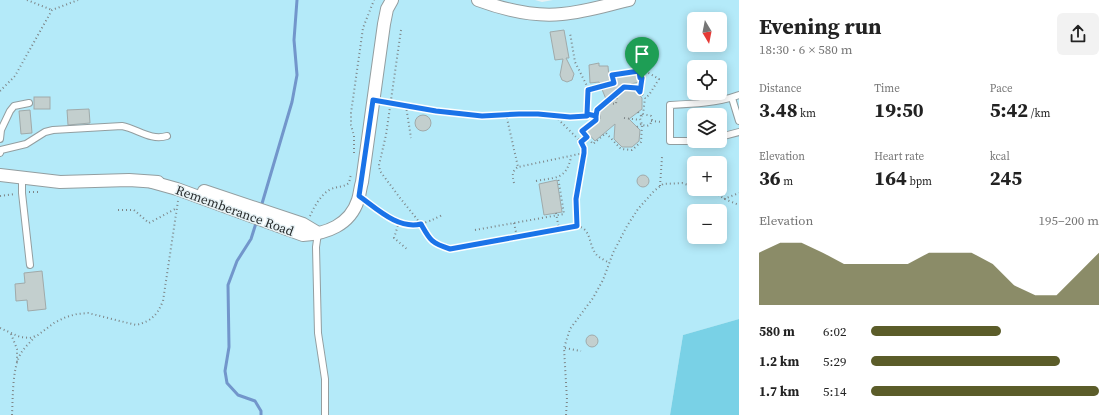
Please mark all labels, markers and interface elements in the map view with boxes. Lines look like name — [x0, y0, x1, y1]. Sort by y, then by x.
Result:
text: Evening run — [759, 11, 882, 41]
north arrow — [687, 12, 727, 52]
map controls — [687, 12, 727, 244]
button: share — [1057, 13, 1099, 55]
pin — [625, 37, 659, 78]
text: 18:30 · 6 × 580 m — [759, 41, 853, 58]
icon: arrive — [631, 43, 653, 65]
button: locate — [687, 60, 727, 100]
text: Distance — [759, 81, 802, 96]
text: Time — [874, 81, 900, 96]
text: Pace — [990, 81, 1013, 96]
text: 3.48 — [759, 96, 798, 124]
text: 19:50 — [874, 96, 924, 124]
text: 5:42 — [990, 96, 1028, 124]
text: km — [798, 106, 816, 121]
text: /km — [1028, 106, 1050, 121]
button: layers — [687, 108, 727, 148]
text: Elevation — [759, 149, 805, 164]
text: Heart rate — [874, 149, 924, 164]
text: kcal — [990, 149, 1010, 164]
button: + — [687, 156, 727, 196]
text: 36 — [759, 164, 781, 192]
text: 164 — [874, 164, 907, 192]
text: 245 — [990, 164, 1022, 192]
text: m — [781, 174, 793, 189]
text: bpm — [907, 174, 932, 189]
street label: Rememberance Road — [173, 181, 297, 240]
button: − — [687, 204, 727, 244]
text: Elevation — [759, 212, 813, 229]
text: 195–200 m — [1039, 212, 1099, 229]
text: 580 m — [759, 323, 795, 340]
text: 6:02 — [823, 323, 846, 340]
text: 1.2 km — [759, 353, 799, 370]
text: 5:29 — [823, 353, 846, 370]
text: 1.7 km — [759, 383, 799, 400]
text: 5:14 — [823, 383, 846, 400]

